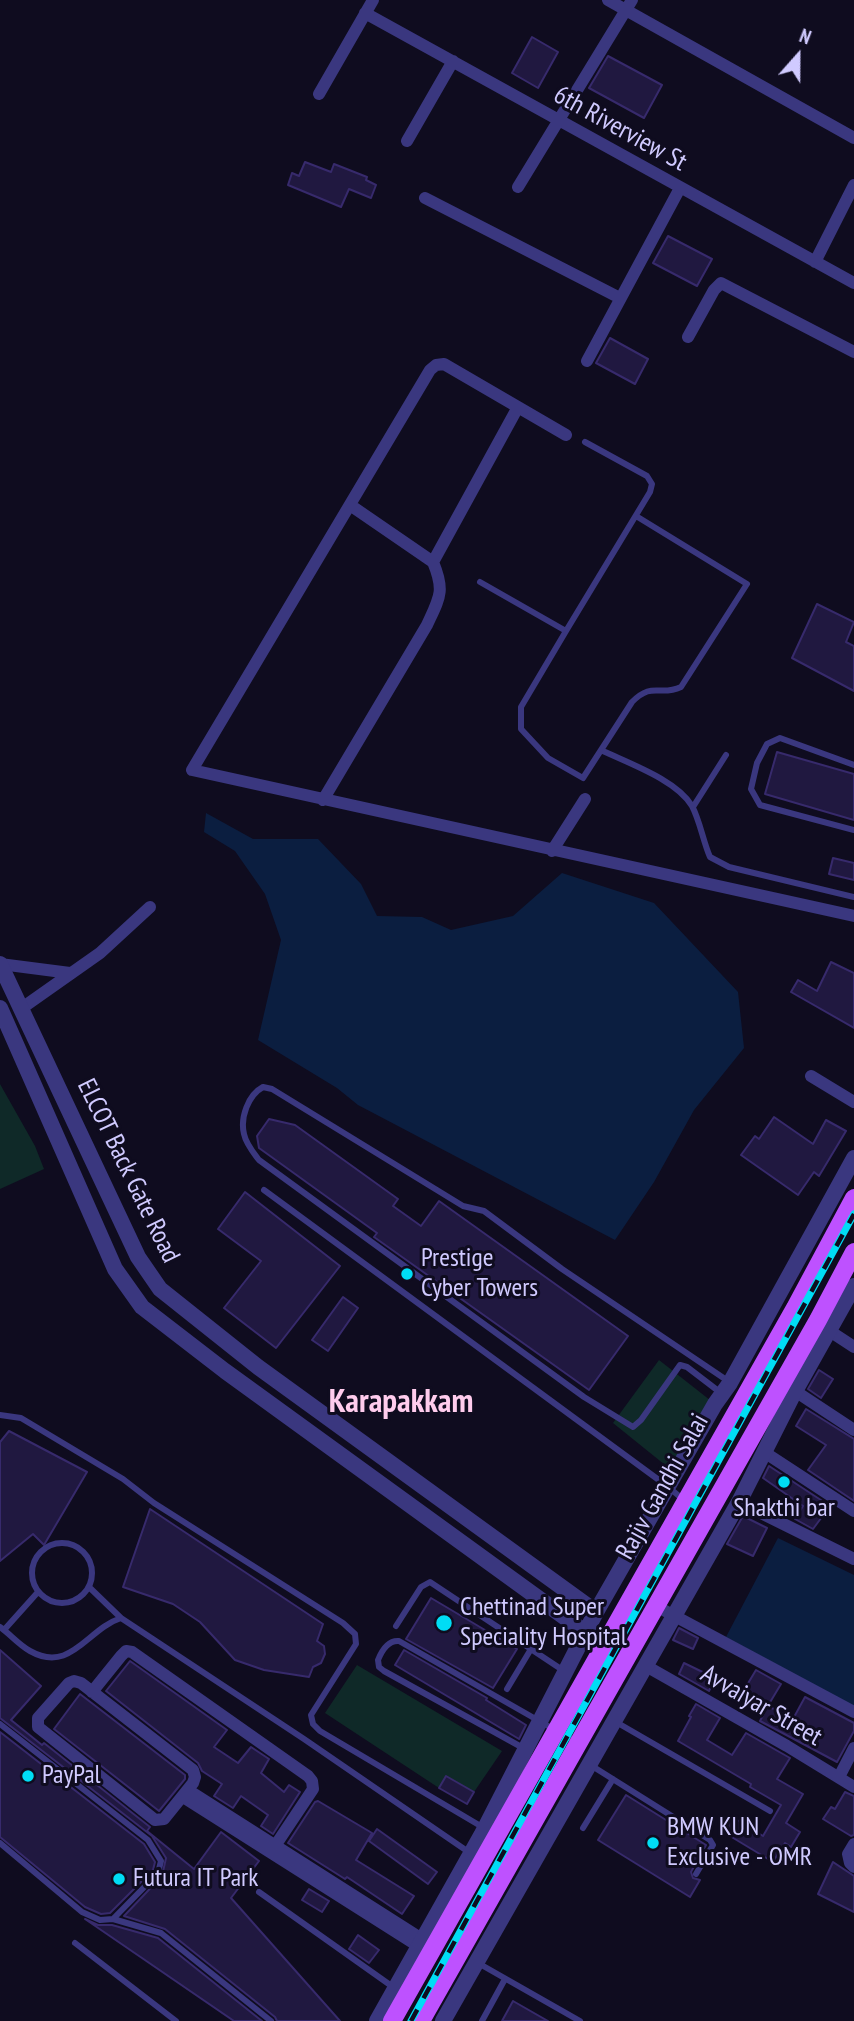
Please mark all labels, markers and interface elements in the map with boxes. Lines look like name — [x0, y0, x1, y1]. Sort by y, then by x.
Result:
north arrow — [763, 21, 833, 91]
text: N — [796, 23, 815, 49]
street label: 6th Riverview St — [548, 80, 692, 178]
street label: ELCOT Back Gate Road — [70, 1074, 186, 1268]
place label: Prestige Cyber Towers — [421, 1243, 538, 1304]
marker: Prestige Cyber Towers — [399, 1266, 415, 1282]
district label: Karapakkam — [329, 1383, 473, 1423]
street label: Rajiv Gandhi Salai — [610, 1409, 716, 1565]
marker: Shakthi bar — [776, 1474, 792, 1490]
place label: Shakthi bar — [733, 1493, 835, 1525]
place label: Chettinad Super Speciality Hospital — [460, 1592, 627, 1654]
marker: Chettinad Super Speciality Hospital — [434, 1613, 454, 1633]
street label: Avvaiyar Street — [695, 1659, 827, 1753]
place label: PayPal — [42, 1760, 101, 1792]
marker: PayPal — [20, 1768, 36, 1784]
place label: BMW KUN Exclusive - OMR — [667, 1812, 812, 1874]
marker: BMW KUN Exclusive - OMR — [645, 1835, 661, 1851]
place label: Futura IT Park — [133, 1863, 258, 1895]
marker: Futura IT Park — [111, 1871, 127, 1887]

